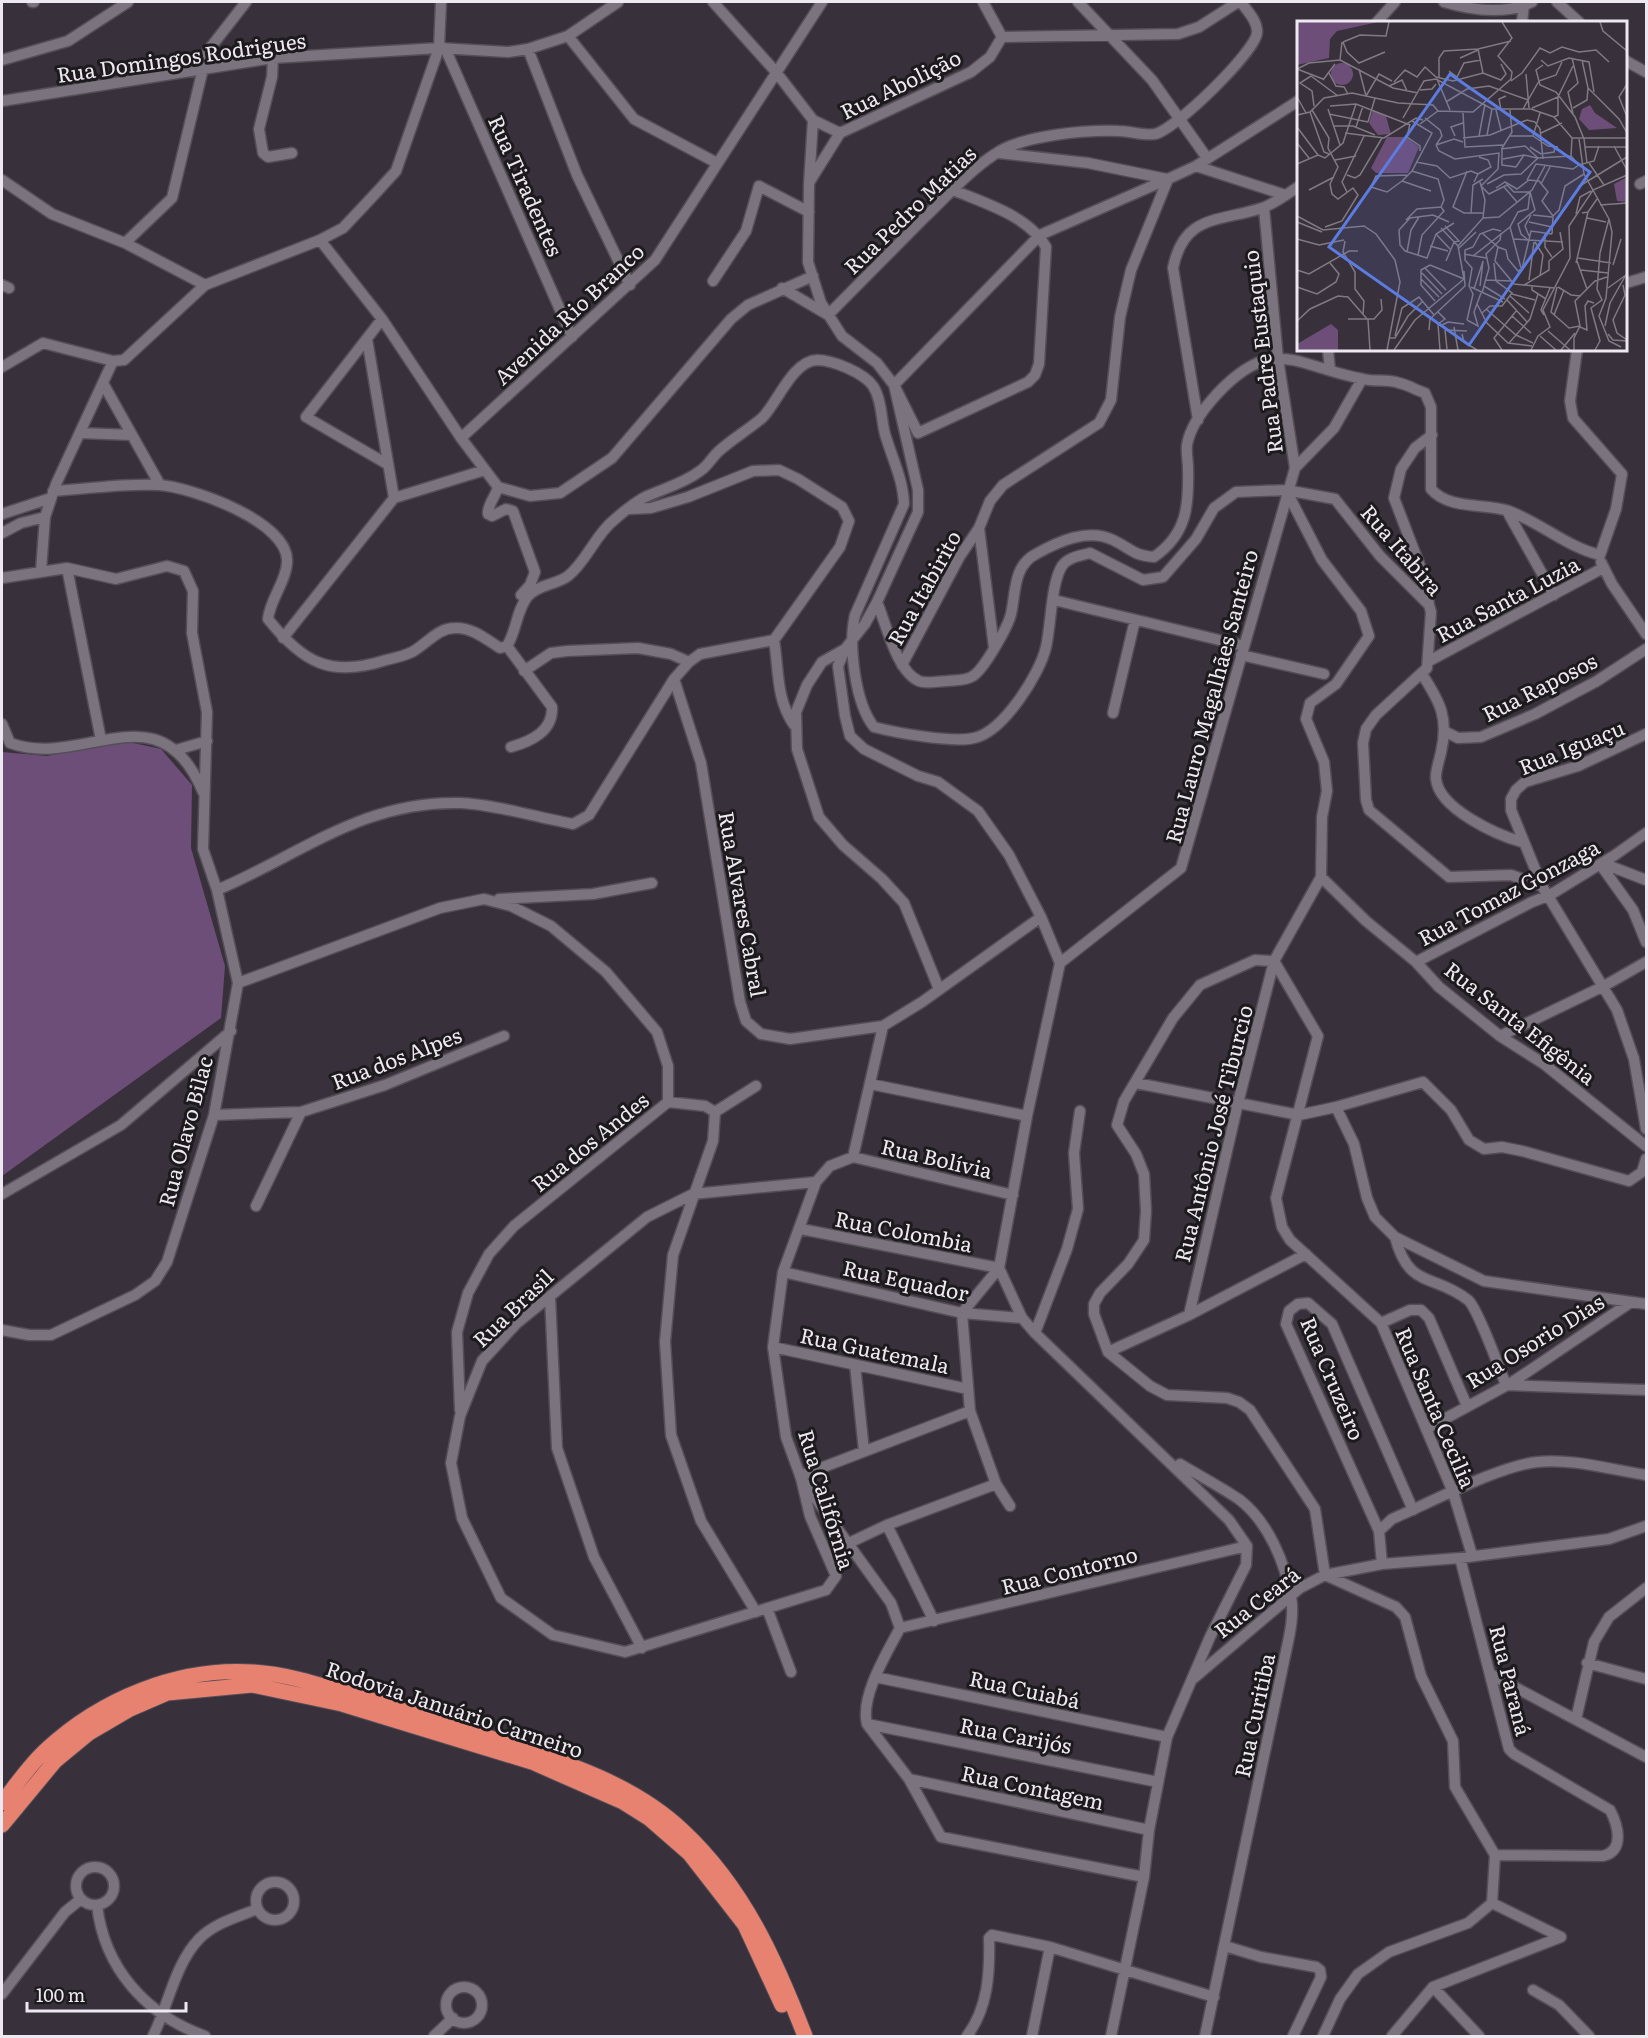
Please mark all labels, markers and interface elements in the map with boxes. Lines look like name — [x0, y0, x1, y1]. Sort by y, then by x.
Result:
inset map — [1297, 21, 1627, 351]
street label: Rua Domingos Rodrigues — [54, 23, 308, 89]
street label: Rua Abolição — [834, 40, 966, 126]
street label: Rua Tiradentes — [482, 109, 572, 261]
street label: Rua Pedro Matias — [836, 138, 982, 280]
street label: Avenida Rio Branco — [486, 235, 650, 391]
street label: Rua Padre Eustaquio — [1233, 248, 1289, 456]
street label: Rua Itabira — [1355, 497, 1452, 602]
street label: Rua Itabirito — [879, 524, 967, 650]
street label: Rua Lauro Magalhães Santeiro — [1156, 546, 1264, 846]
street label: Rua Santa Luzia — [1430, 547, 1585, 649]
street label: Rua Raposos — [1476, 644, 1602, 728]
street label: Rua Iguaçu — [1513, 711, 1629, 781]
street label: Rua Alvares Cabral — [712, 809, 776, 999]
street label: Rua Tomaz Gonzaga — [1412, 830, 1605, 952]
street label: Rua Santa Efigênia — [1439, 953, 1604, 1091]
street label: Rua Antônio José Tiburcio — [1165, 1001, 1259, 1265]
street label: Rua dos Alpes — [327, 1018, 465, 1096]
street label: Rua Olavo Bilac — [149, 1052, 219, 1210]
street label: Rua dos Andes — [524, 1084, 654, 1198]
street label: Rua Bolívia — [878, 1129, 996, 1185]
street label: Rua Colombia — [833, 1201, 976, 1259]
street label: Rua Equador — [840, 1251, 972, 1307]
street label: Rua Brasil — [465, 1261, 559, 1353]
street label: Rua Osorio Dias — [1459, 1285, 1609, 1395]
street label: Rua Cruzeiro — [1294, 1312, 1374, 1444]
street label: Rua Guatemala — [797, 1318, 953, 1380]
street label: Rua Santa Cecilia — [1389, 1322, 1485, 1493]
street label: Rua Califórnia — [792, 1425, 864, 1574]
street label: Rua Contorno — [997, 1537, 1141, 1601]
street label: Rua Ceará — [1207, 1557, 1306, 1644]
street label: Rua Paraná — [1483, 1621, 1541, 1739]
street label: Rua Curitiba — [1225, 1649, 1281, 1780]
street label: Rodovia Januário Carneiro — [322, 1652, 588, 1764]
street label: Rua Cuiabá — [967, 1661, 1084, 1715]
street label: Rua Carijós — [957, 1708, 1075, 1760]
street label: Rua Contagem — [959, 1756, 1107, 1816]
scale bar — [27, 1975, 186, 2013]
text: 100 m — [36, 1981, 85, 2008]

